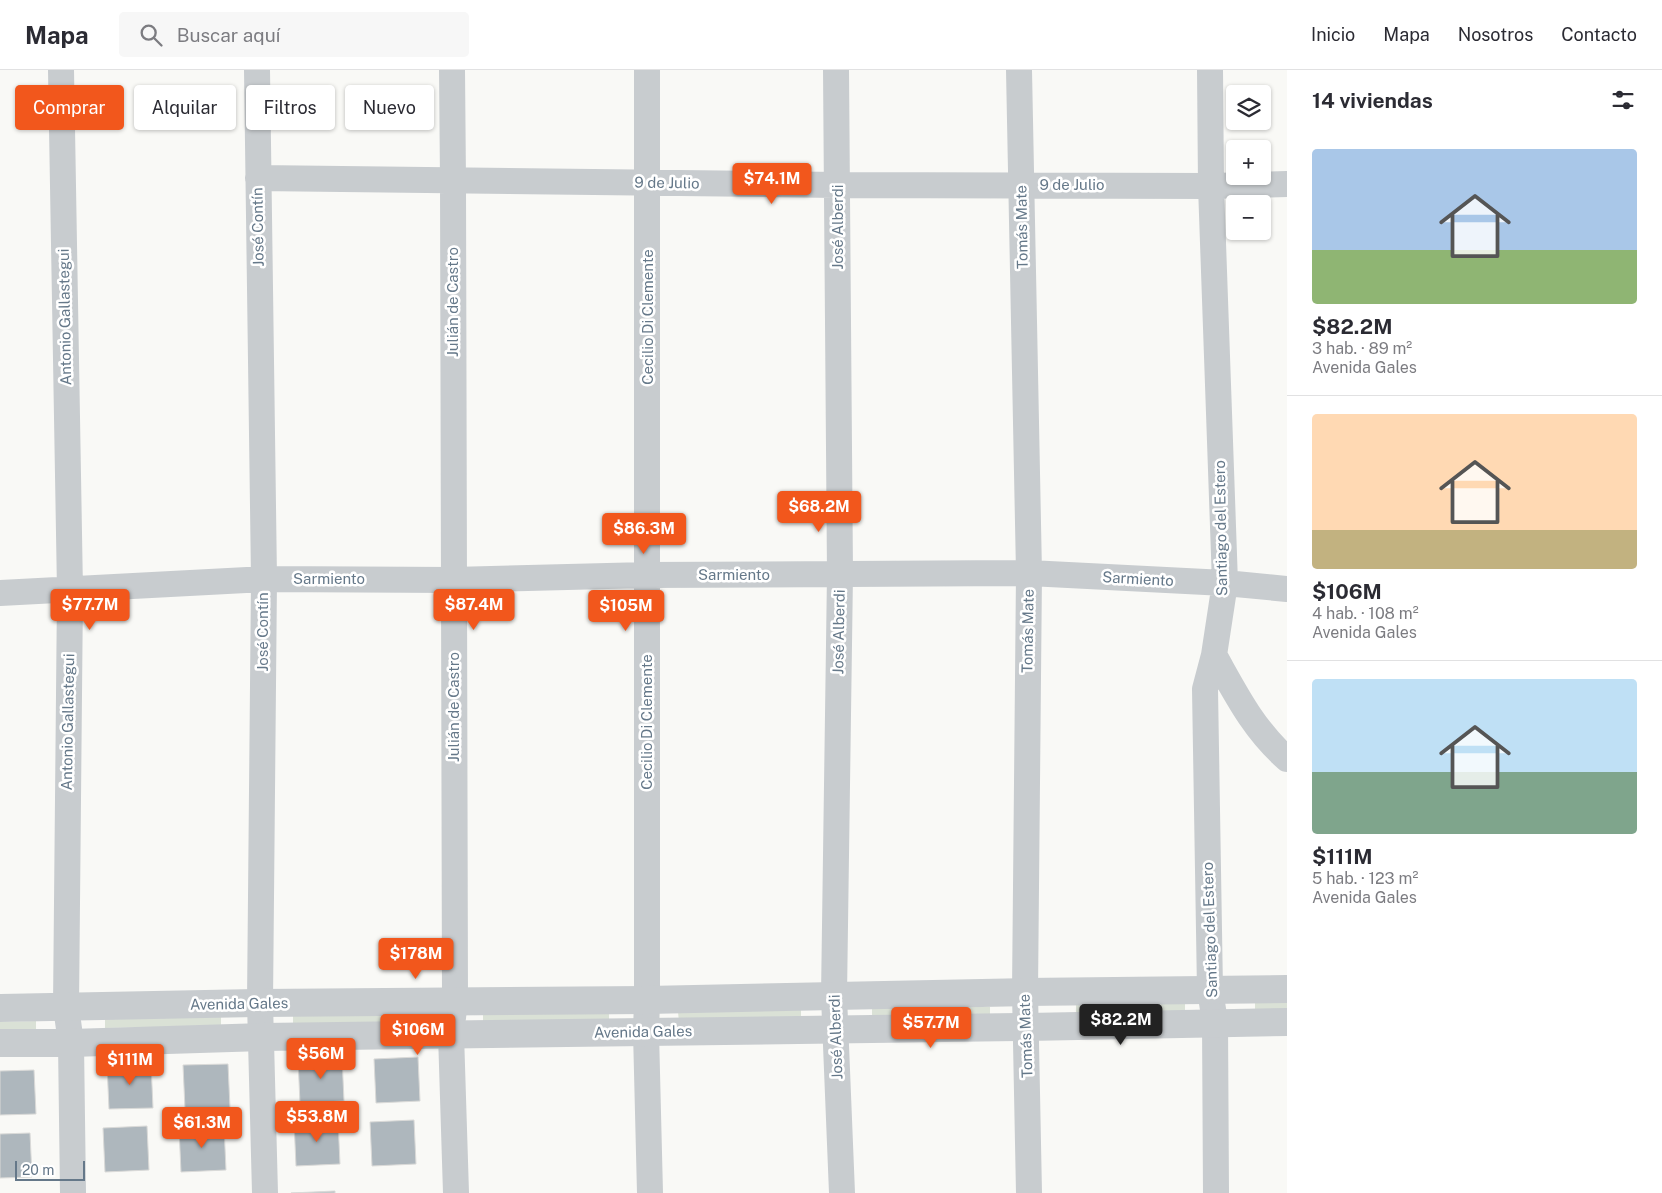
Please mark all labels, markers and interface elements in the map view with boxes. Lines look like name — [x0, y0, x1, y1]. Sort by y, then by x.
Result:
search box — [119, 12, 469, 57]
text: Mapa — [25, 21, 89, 49]
icon: search — [137, 21, 165, 49]
text: Buscar aquí — [177, 24, 280, 46]
text: Inicio — [1311, 24, 1355, 45]
text: Mapa — [1383, 24, 1430, 45]
text: Nosotros — [1458, 24, 1533, 45]
text: Contacto — [1561, 24, 1637, 45]
chip: Comprar — [15, 85, 124, 130]
chip: Alquilar — [134, 85, 236, 130]
chip: Filtros — [246, 85, 335, 130]
chip: Nuevo — [345, 85, 434, 130]
map controls — [1226, 85, 1271, 240]
button: layers — [1226, 85, 1271, 130]
icon: filters — [1609, 86, 1637, 114]
text: 14 viviendas — [1312, 88, 1433, 113]
button: + — [1226, 140, 1271, 185]
pin: $74.1M — [731, 162, 813, 205]
text: $74.1M — [743, 169, 801, 188]
street label: 9 de Julio — [634, 173, 700, 192]
street label: 9 de Julio — [1039, 176, 1105, 193]
icon: home — [1430, 181, 1520, 271]
street label: José Alberdi — [829, 185, 846, 269]
street label: Tomás Mate — [1012, 185, 1031, 269]
street label: José Contín — [248, 187, 267, 267]
button: − — [1226, 195, 1271, 240]
street label: Julián de Castro — [444, 247, 461, 357]
street label: Antonio Gallastegui — [55, 248, 74, 386]
street label: Cecilio Di Clemente — [639, 249, 656, 385]
text: $82.2M — [1312, 314, 1392, 339]
text: 3 hab. · 89 m² — [1312, 339, 1412, 358]
text: Avenida Gales — [1312, 358, 1417, 377]
icon: home — [1430, 447, 1520, 537]
street label: Santiago del Estero — [1211, 460, 1230, 596]
pin: $68.2M — [778, 490, 860, 533]
text: $68.2M — [788, 497, 850, 516]
pin: $86.3M — [603, 512, 685, 555]
text: $86.3M — [613, 519, 675, 538]
street label: Sarmiento — [698, 566, 770, 583]
street label: Sarmiento — [1102, 568, 1174, 589]
street label: Sarmiento — [293, 570, 365, 587]
text: $106M — [1312, 579, 1382, 604]
pin: $77.7M — [49, 588, 131, 631]
pin: $87.4M — [433, 588, 515, 631]
street label: José Alberdi — [829, 589, 848, 675]
street label: Tomás Mate — [1018, 589, 1037, 673]
pin: $105M — [591, 590, 661, 632]
street label: José Contín — [254, 592, 271, 672]
text: $77.7M — [62, 595, 118, 614]
text: $87.4M — [445, 595, 504, 614]
text: $105M — [599, 596, 653, 615]
text: 4 hab. · 108 m² — [1312, 604, 1419, 623]
text: Avenida Gales — [1312, 623, 1417, 642]
street label: Julián de Castro — [445, 652, 462, 762]
street label: Antonio Gallastegui — [58, 653, 77, 791]
street label: Cecilio Di Clemente — [638, 654, 655, 790]
icon: home — [1430, 712, 1520, 802]
text: $111M — [1312, 844, 1373, 869]
street label: Santiago del Estero — [1199, 862, 1220, 998]
text: 5 hab. · 123 m² — [1312, 869, 1418, 888]
text: Avenida Gales — [1312, 888, 1417, 907]
pin: $178M — [381, 938, 451, 980]
text: $178M — [389, 944, 443, 963]
street label: Avenida Gales — [190, 994, 288, 1013]
street label: José Alberdi — [826, 994, 845, 1080]
street label: Tomás Mate — [1016, 994, 1035, 1078]
pin: $82.2M — [1080, 1004, 1162, 1046]
pin: $57.7M — [890, 1006, 972, 1049]
text: $82.2M — [1090, 1010, 1152, 1029]
text: $57.7M — [902, 1013, 960, 1032]
pin: $106M — [383, 1014, 453, 1056]
text: $106M — [391, 1020, 445, 1039]
street label: Avenida Gales — [594, 1022, 692, 1041]
pin: $56M — [291, 1038, 351, 1080]
pin: $111M — [95, 1044, 165, 1086]
text: $56M — [298, 1044, 344, 1063]
text: $111M — [107, 1050, 153, 1069]
pin: $53.8M — [276, 1100, 358, 1143]
pin: $61.3M — [161, 1106, 243, 1149]
text: $53.8M — [286, 1107, 348, 1126]
text: $61.3M — [173, 1113, 231, 1132]
scale bar — [15, 1158, 85, 1181]
text: 20 m — [22, 1162, 54, 1178]

